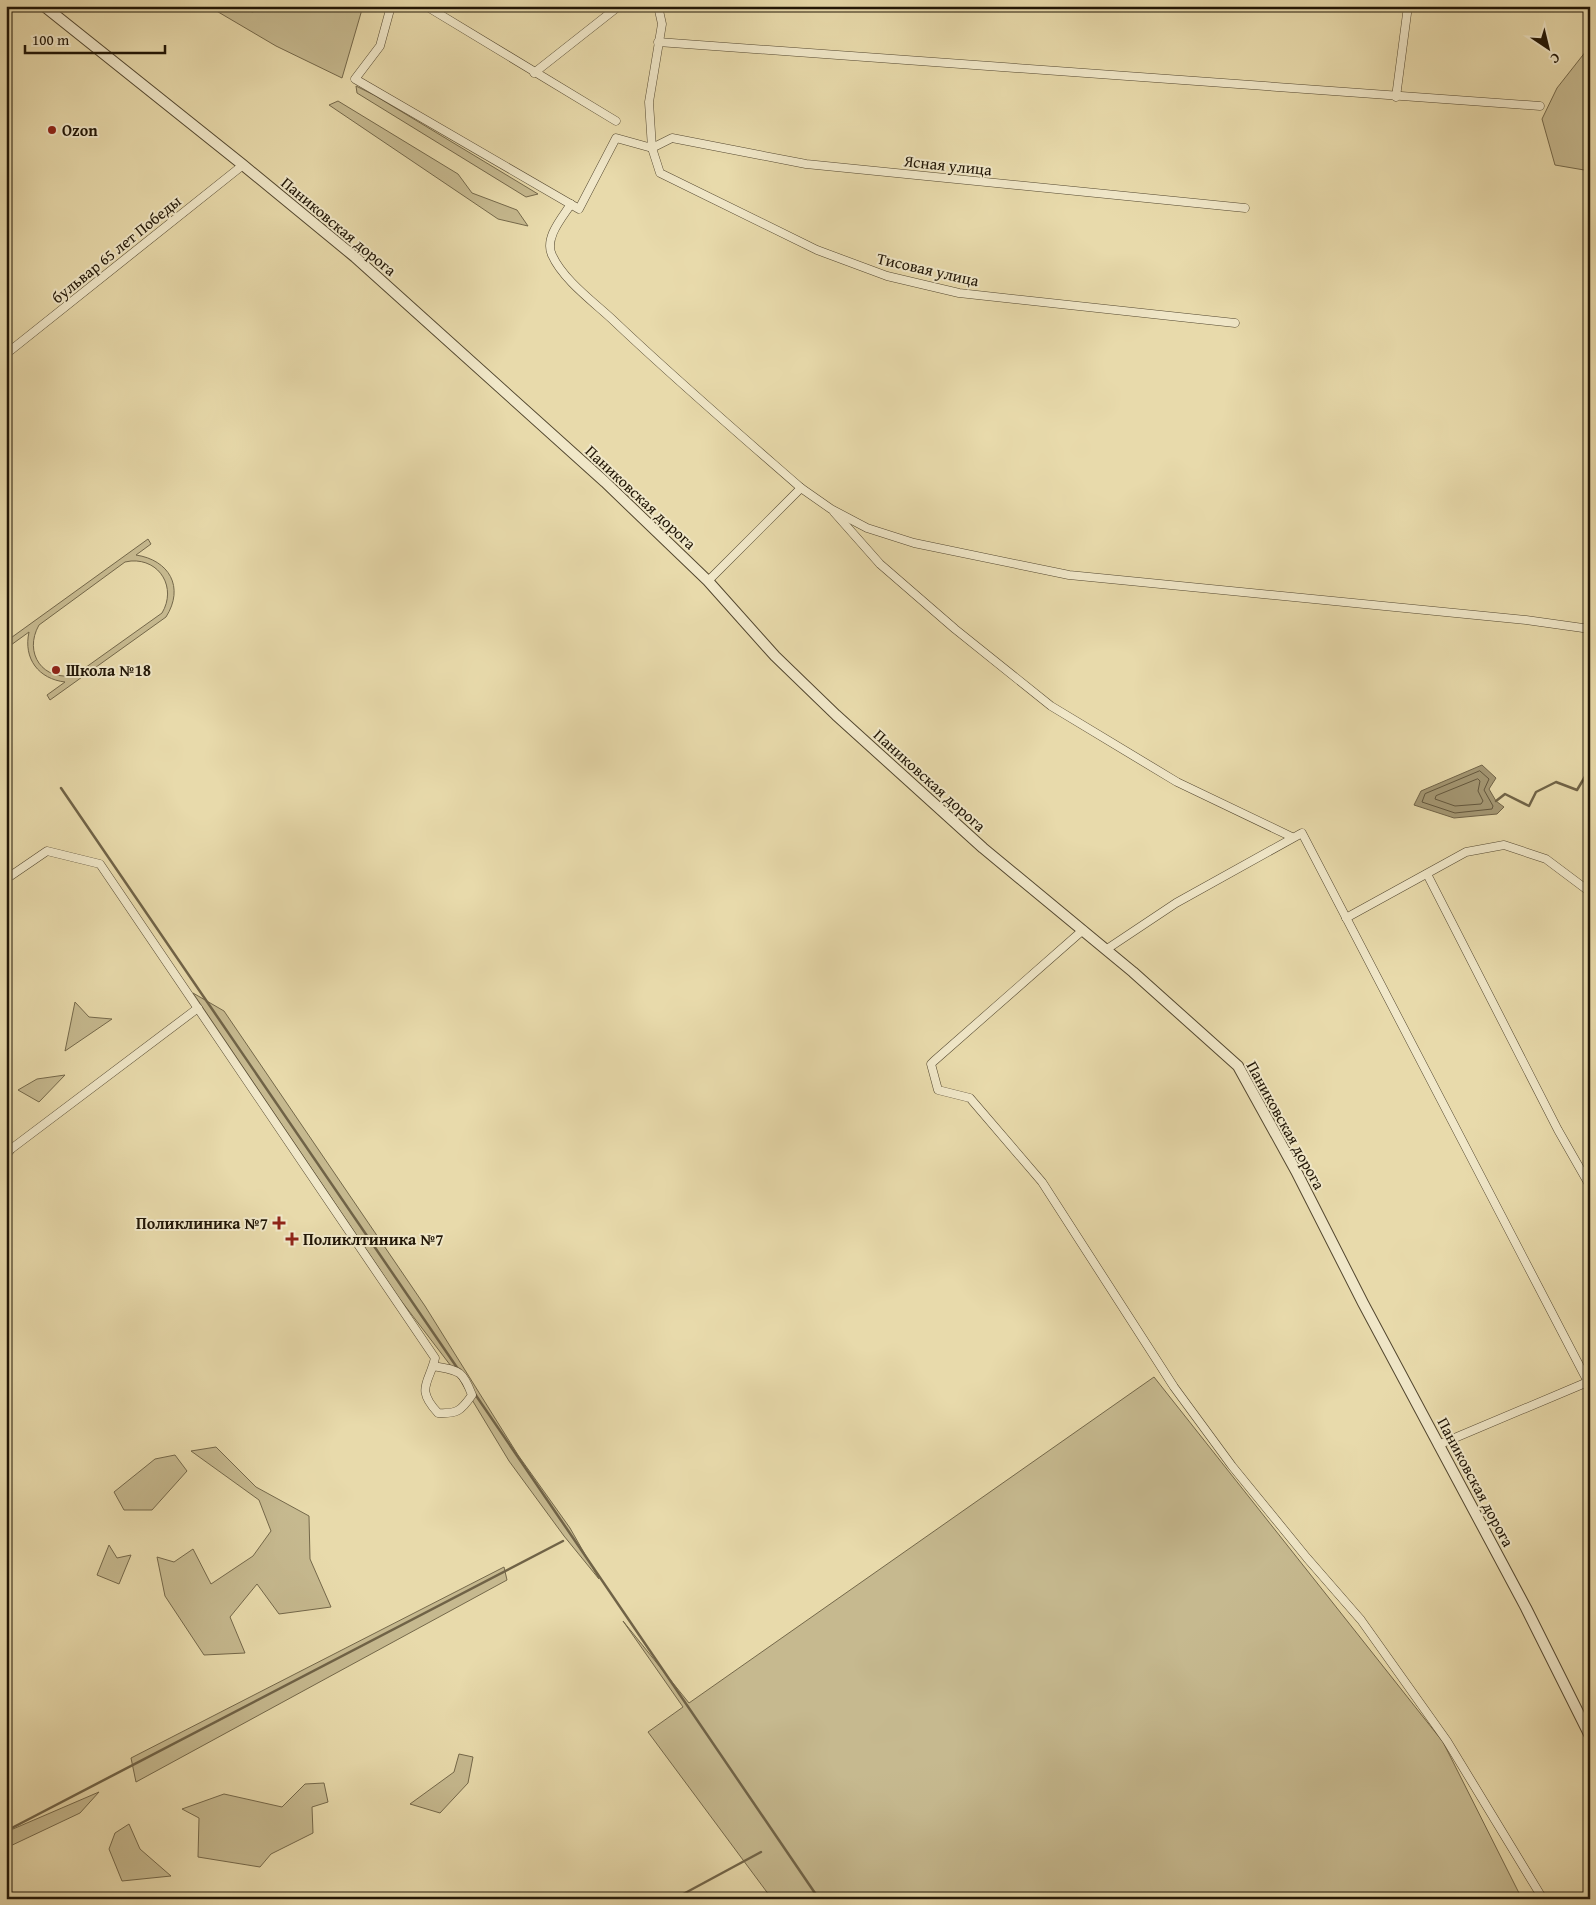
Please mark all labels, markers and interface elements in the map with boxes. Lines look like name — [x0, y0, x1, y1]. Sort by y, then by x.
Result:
scale bar — [25, 22, 165, 54]
north arrow — [1524, 22, 1574, 72]
text: 100 m — [32, 29, 70, 50]
text: С — [1546, 48, 1564, 69]
place label: Ozon — [62, 118, 98, 142]
marker: Ozon — [46, 124, 58, 136]
street label: Ясная улица — [902, 148, 993, 182]
street label: Паниковская дорога — [276, 171, 402, 282]
street label: бульвар 65 лет Победы — [46, 189, 186, 309]
street label: Тисовая улица — [875, 246, 982, 292]
street label: Паниковская дорога — [580, 439, 702, 555]
place label: Школа №18 — [66, 658, 151, 682]
marker: Школа №18 — [50, 664, 62, 676]
street label: Паниковская дорога — [869, 723, 992, 837]
street label: Паниковская дорога — [1241, 1056, 1332, 1194]
place label: Поликлиника №7 — [136, 1211, 268, 1235]
marker: Поликлиника №7 — [272, 1216, 286, 1230]
place label: Поликлтиника №7 — [303, 1227, 444, 1251]
marker: Поликлтиника №7 — [285, 1232, 299, 1246]
street label: Паниковская дорога — [1432, 1413, 1521, 1551]

